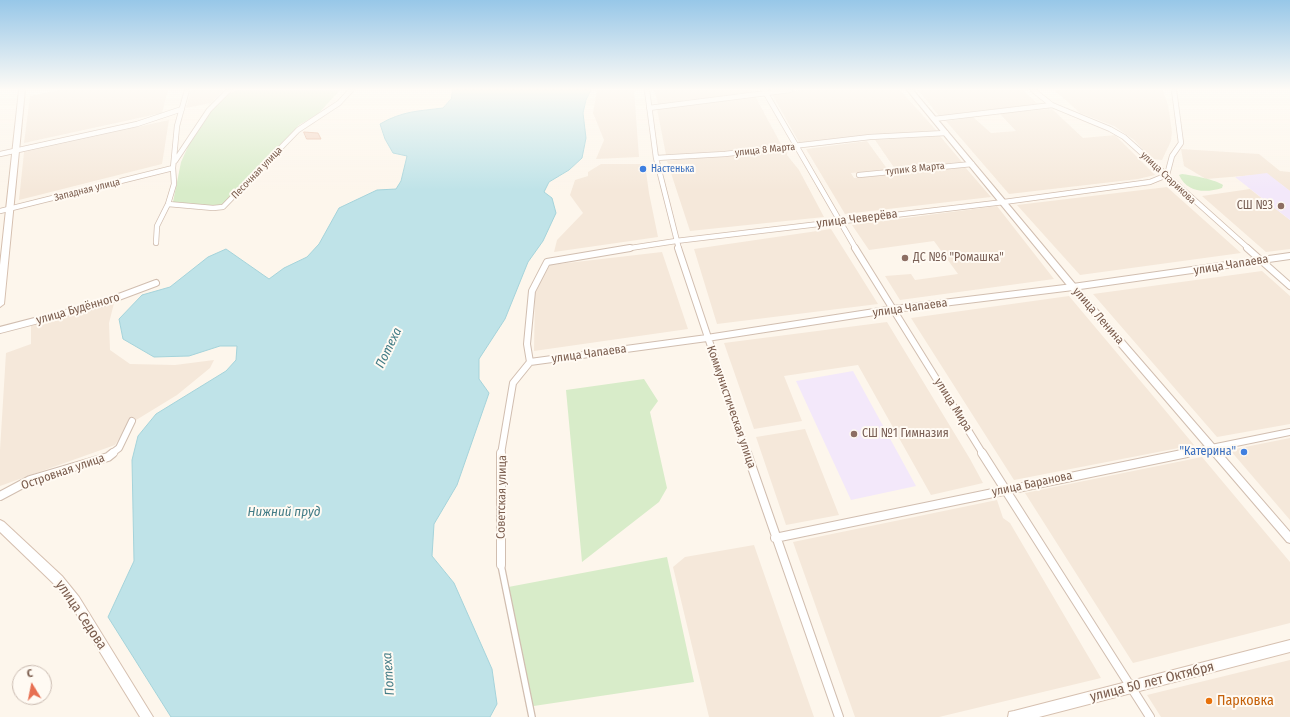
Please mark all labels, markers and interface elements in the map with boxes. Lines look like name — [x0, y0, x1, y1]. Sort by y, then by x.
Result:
street label: улица 8 Марта — [734, 141, 796, 159]
street label: Песочная улица — [229, 144, 285, 202]
street label: улица Старикова — [1138, 149, 1198, 207]
street label: тупик 8 Марта — [885, 160, 945, 178]
place label: Настенька — [651, 163, 694, 175]
marker: Настенька — [638, 164, 648, 174]
street label: Западная улица — [53, 176, 121, 204]
place label: СШ №3 — [1237, 199, 1273, 213]
marker: СШ №3 — [1276, 201, 1286, 211]
street label: улица Чеверёва — [816, 207, 898, 231]
place label: ДС №6 "Ромашка" — [913, 251, 1004, 265]
street label: улица Чапаева — [1193, 252, 1269, 278]
marker: ДС №6 "Ромашка" — [900, 253, 910, 263]
street label: улица Ленина — [1069, 284, 1127, 348]
street label: улица Будённого — [35, 290, 121, 328]
street label: улица Чапаева — [872, 296, 948, 320]
water label: Потеха — [373, 325, 405, 371]
street label: улица Чапаева — [551, 342, 627, 366]
street label: Коммунистическая улица — [703, 344, 759, 470]
street label: улица Мира — [931, 376, 975, 434]
place label: СШ №1 Гимназия — [862, 427, 949, 441]
marker: СШ №1 Гимназия — [849, 429, 859, 439]
place label: "Катерина" — [1179, 445, 1236, 459]
marker: "Катерина" — [1239, 447, 1249, 457]
street label: Островная улица — [19, 451, 107, 493]
street label: Советская улица — [494, 455, 510, 539]
street label: улица Баранова — [991, 468, 1073, 500]
water label: Нижний пруд — [248, 504, 320, 520]
street label: улица Седова — [52, 577, 110, 653]
water label: Потеха — [380, 652, 398, 696]
street label: улица 50 лет Октября — [1088, 658, 1216, 706]
north arrow — [12, 665, 52, 705]
text: С — [26, 667, 34, 681]
place label: Парковка — [1217, 693, 1274, 709]
marker: Парковка — [1204, 696, 1214, 706]

